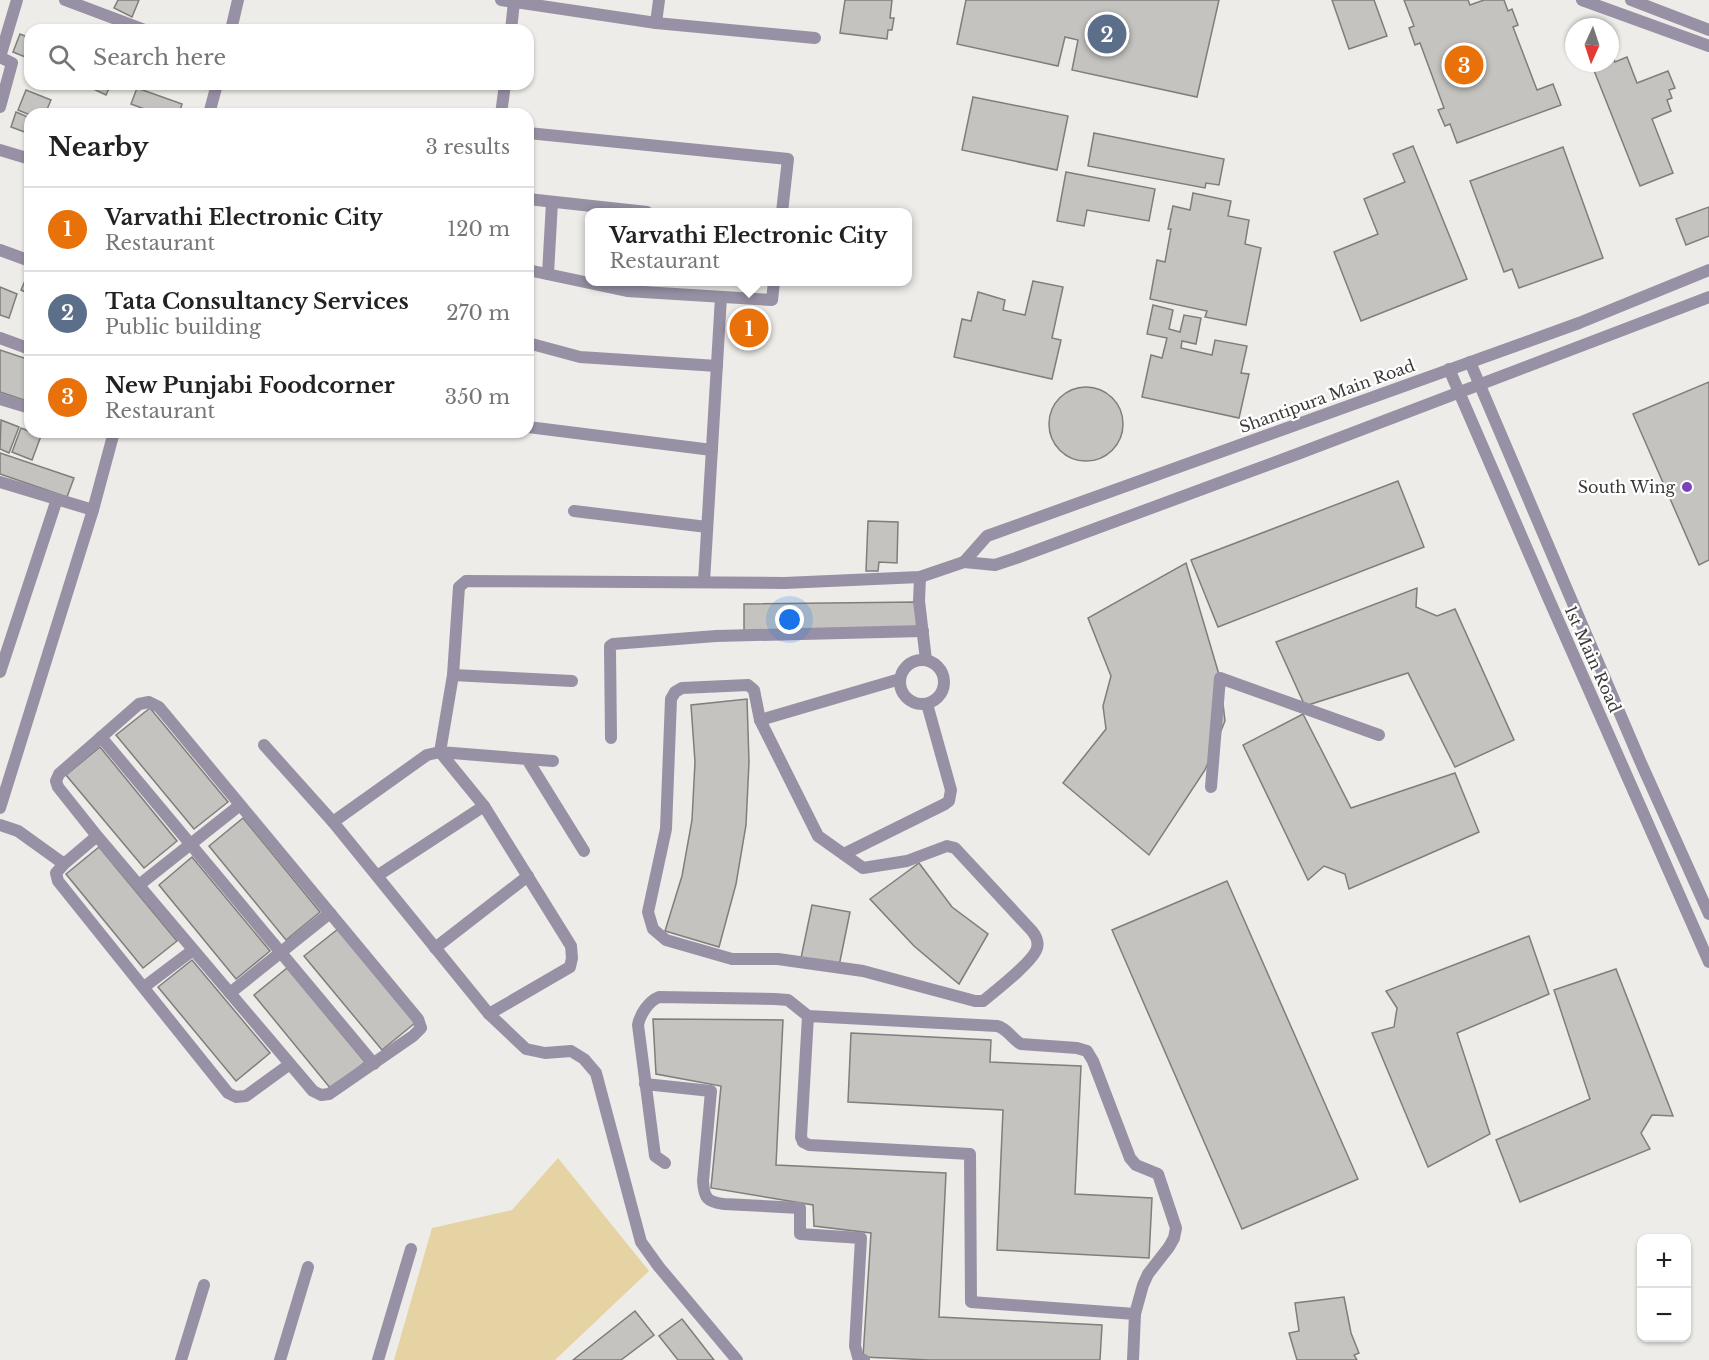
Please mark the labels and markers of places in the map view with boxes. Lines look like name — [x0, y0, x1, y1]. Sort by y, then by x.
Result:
pin: 2 — [1088, 12, 1126, 57]
pin: 3 — [1444, 42, 1484, 88]
pin: 1 — [730, 306, 768, 350]
place label: South Wing — [1578, 477, 1675, 497]
marker: South Wing — [1680, 480, 1694, 494]

